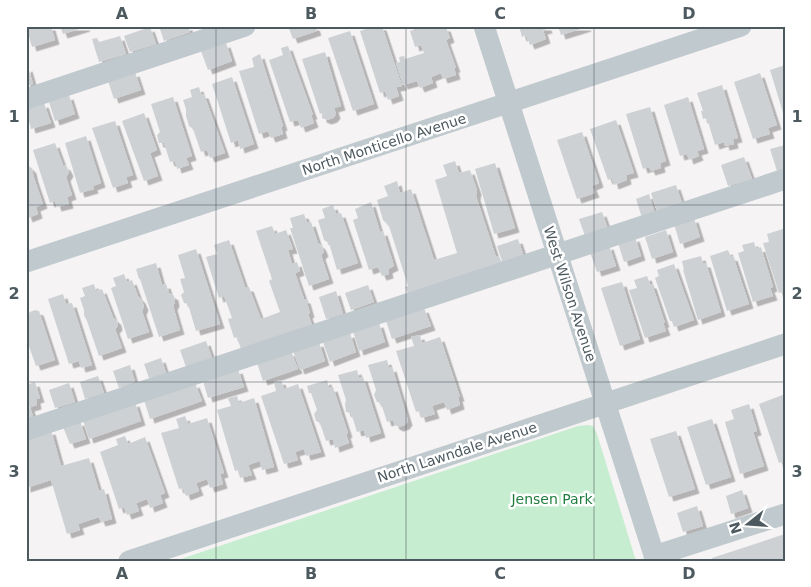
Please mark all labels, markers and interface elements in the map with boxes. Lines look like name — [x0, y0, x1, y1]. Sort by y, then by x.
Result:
text: A — [116, 4, 129, 23]
text: B — [305, 4, 317, 23]
text: C — [494, 4, 506, 23]
text: D — [682, 4, 696, 23]
text: 1 — [8, 107, 20, 126]
text: 1 — [791, 107, 803, 126]
street label: North Monticello Avenue — [300, 110, 468, 178]
street label: West Wilson Avenue — [541, 224, 599, 364]
text: 2 — [8, 284, 20, 303]
text: 2 — [791, 284, 803, 303]
street label: North Lawndale Avenue — [375, 419, 539, 485]
text: 3 — [8, 462, 20, 481]
text: 3 — [791, 462, 803, 481]
park label: Jensen Park — [510, 491, 593, 507]
north arrow — [724, 500, 774, 550]
text: N — [726, 520, 745, 536]
text: A — [116, 564, 129, 583]
text: B — [305, 564, 317, 583]
text: C — [494, 564, 506, 583]
text: D — [682, 564, 696, 583]

